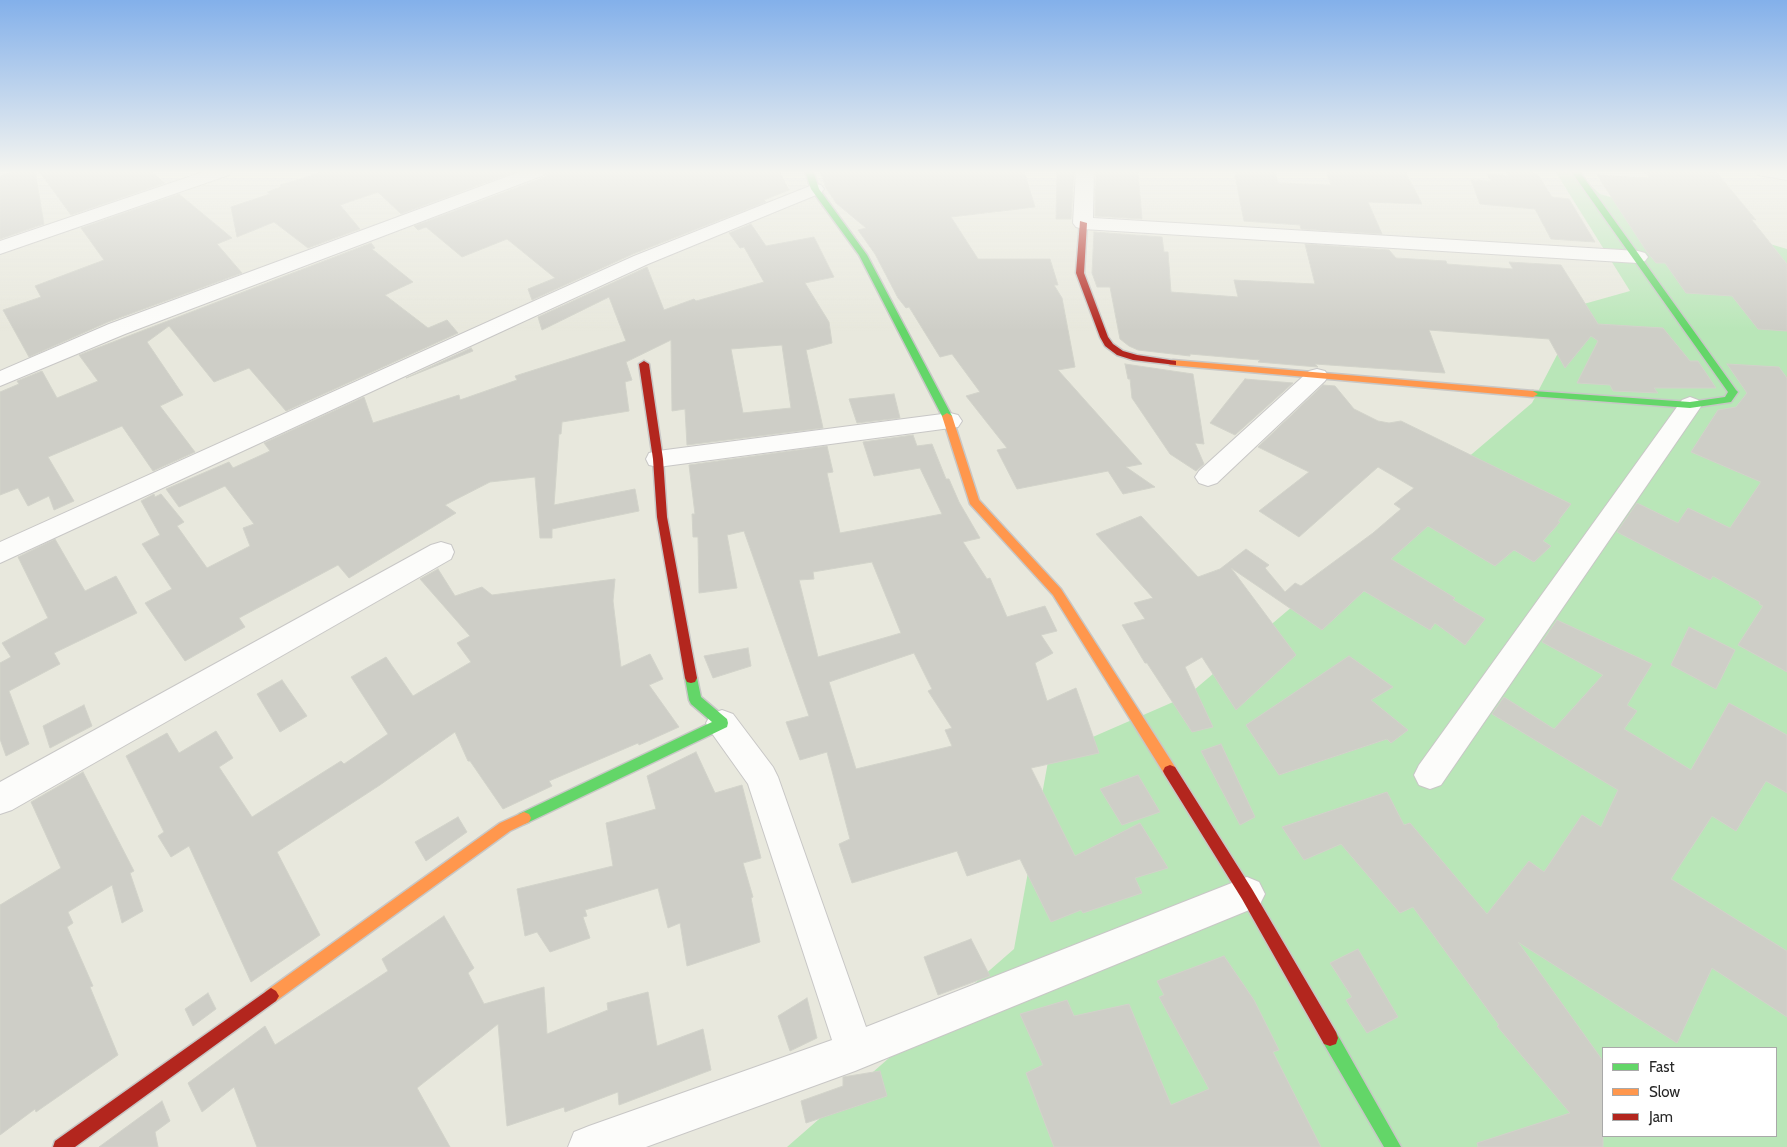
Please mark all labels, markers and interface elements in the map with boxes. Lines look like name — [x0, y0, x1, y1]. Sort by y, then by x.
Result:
legend — [1602, 1047, 1777, 1137]
text: Fast — [1649, 1058, 1674, 1076]
text: Slow — [1649, 1083, 1680, 1101]
text: Jam — [1649, 1108, 1673, 1126]

